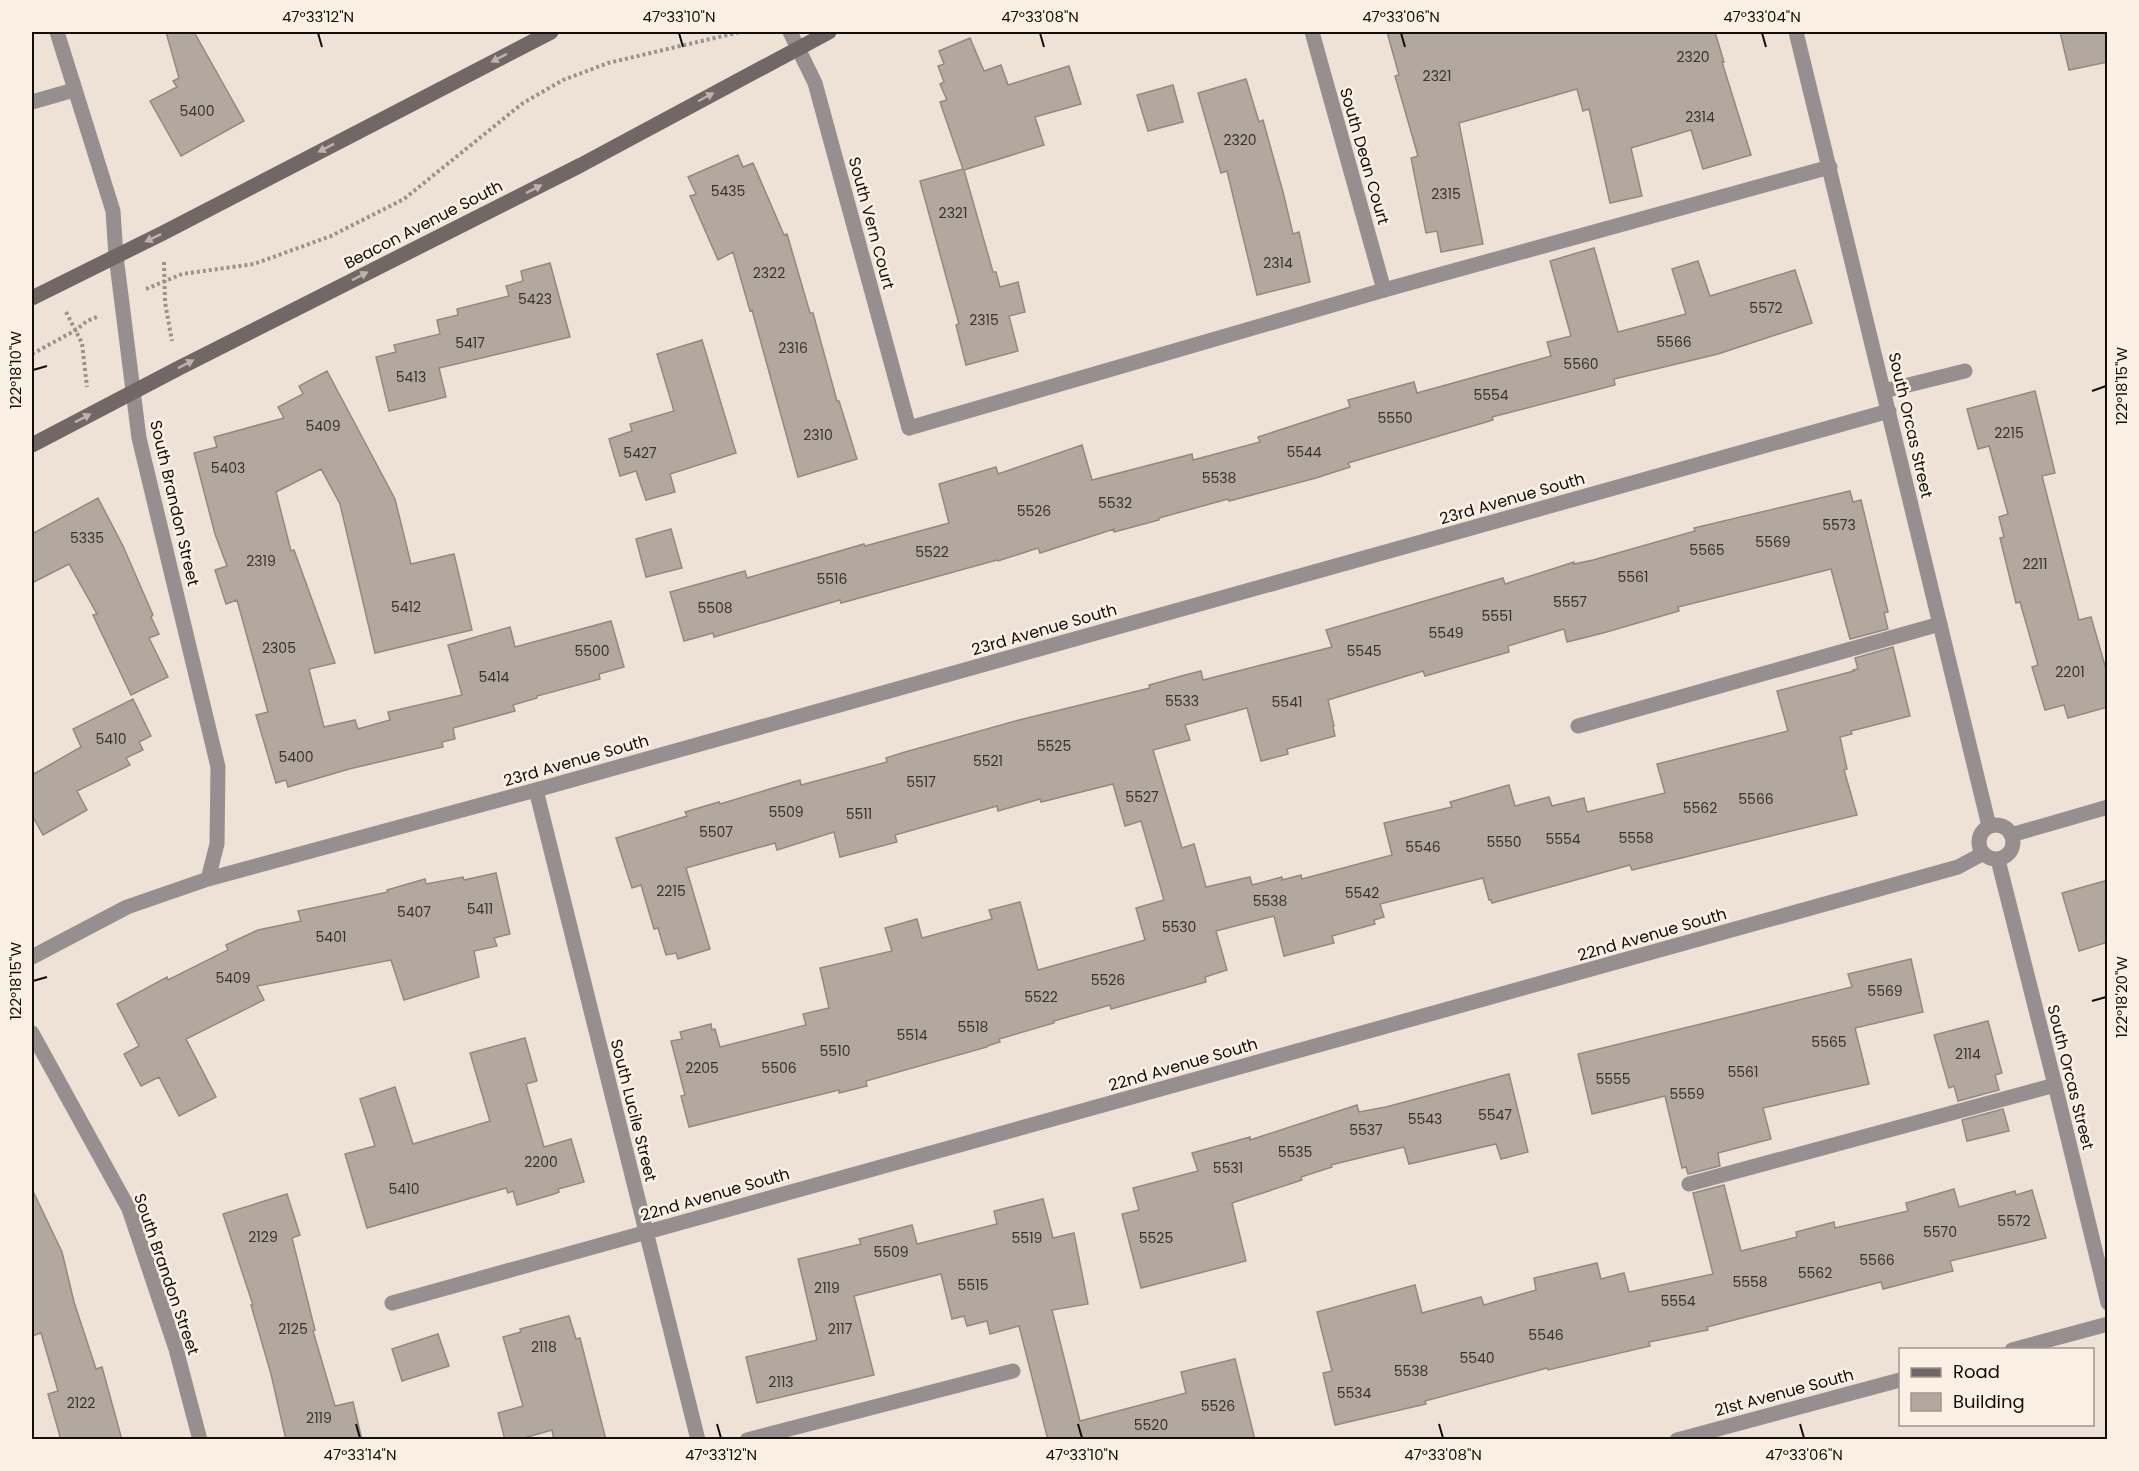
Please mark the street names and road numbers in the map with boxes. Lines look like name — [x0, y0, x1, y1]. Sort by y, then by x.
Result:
street label: South Dean Court — [1334, 85, 1395, 227]
street label: South Vern Court — [843, 154, 900, 292]
street label: Beacon Avenue South — [340, 174, 507, 274]
street label: South Orcas Street — [1883, 350, 1938, 500]
street label: South Brandon Street — [144, 418, 205, 588]
street label: 23rd Avenue South — [1437, 467, 1587, 530]
street label: 23rd Avenue South — [969, 598, 1119, 661]
street label: 23rd Avenue South — [501, 729, 651, 792]
street label: 22nd Avenue South — [1575, 902, 1729, 967]
street label: South Orcas Street — [2041, 1002, 2100, 1152]
street label: 22nd Avenue South — [1106, 1032, 1260, 1097]
street label: South Lucile Street — [605, 1037, 662, 1184]
street label: 22nd Avenue South — [638, 1162, 792, 1227]
street label: South Brandon Street — [128, 1190, 205, 1358]
street label: 21st Avenue South — [1712, 1363, 1856, 1422]

